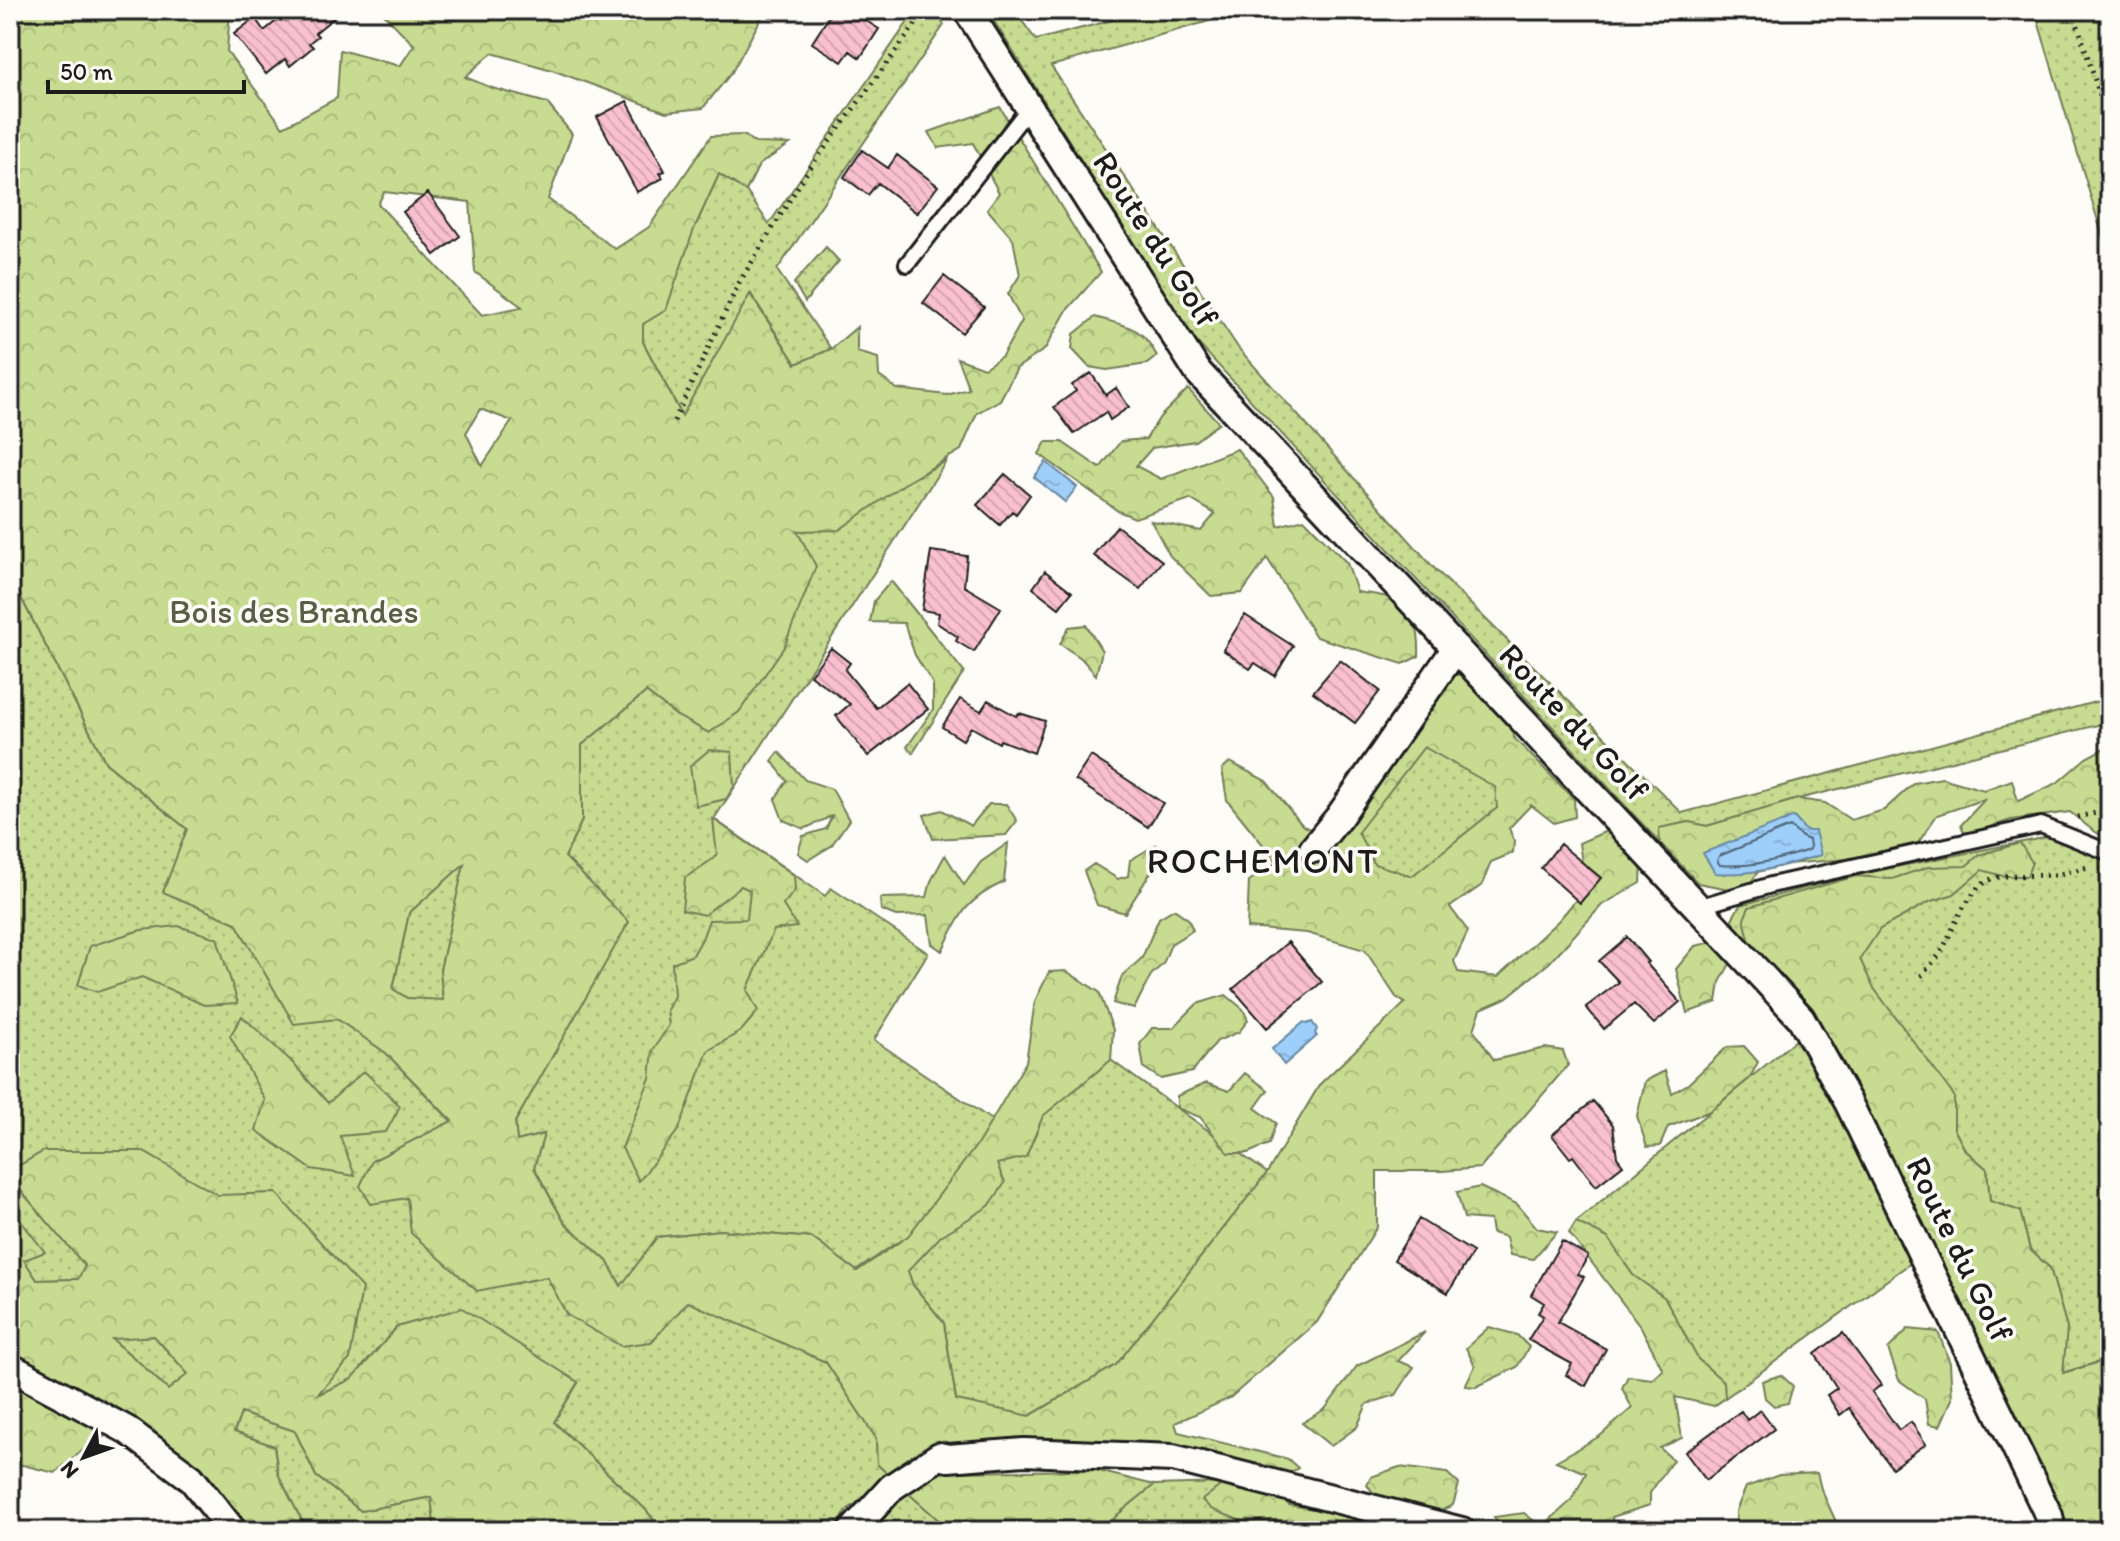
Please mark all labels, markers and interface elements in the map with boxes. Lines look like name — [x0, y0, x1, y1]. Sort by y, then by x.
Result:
scale bar — [48, 44, 244, 94]
text: 50 m — [60, 57, 113, 86]
street label: Route du Golf — [1084, 144, 1228, 335]
park label: Bois des Brandes — [169, 591, 419, 632]
street label: Route du Golf — [1490, 635, 1658, 810]
district label: ROCHEMONT — [1147, 839, 1379, 882]
street label: Route du Golf — [1898, 1150, 2023, 1348]
north arrow — [44, 1417, 124, 1497]
text: N — [54, 1455, 84, 1484]

